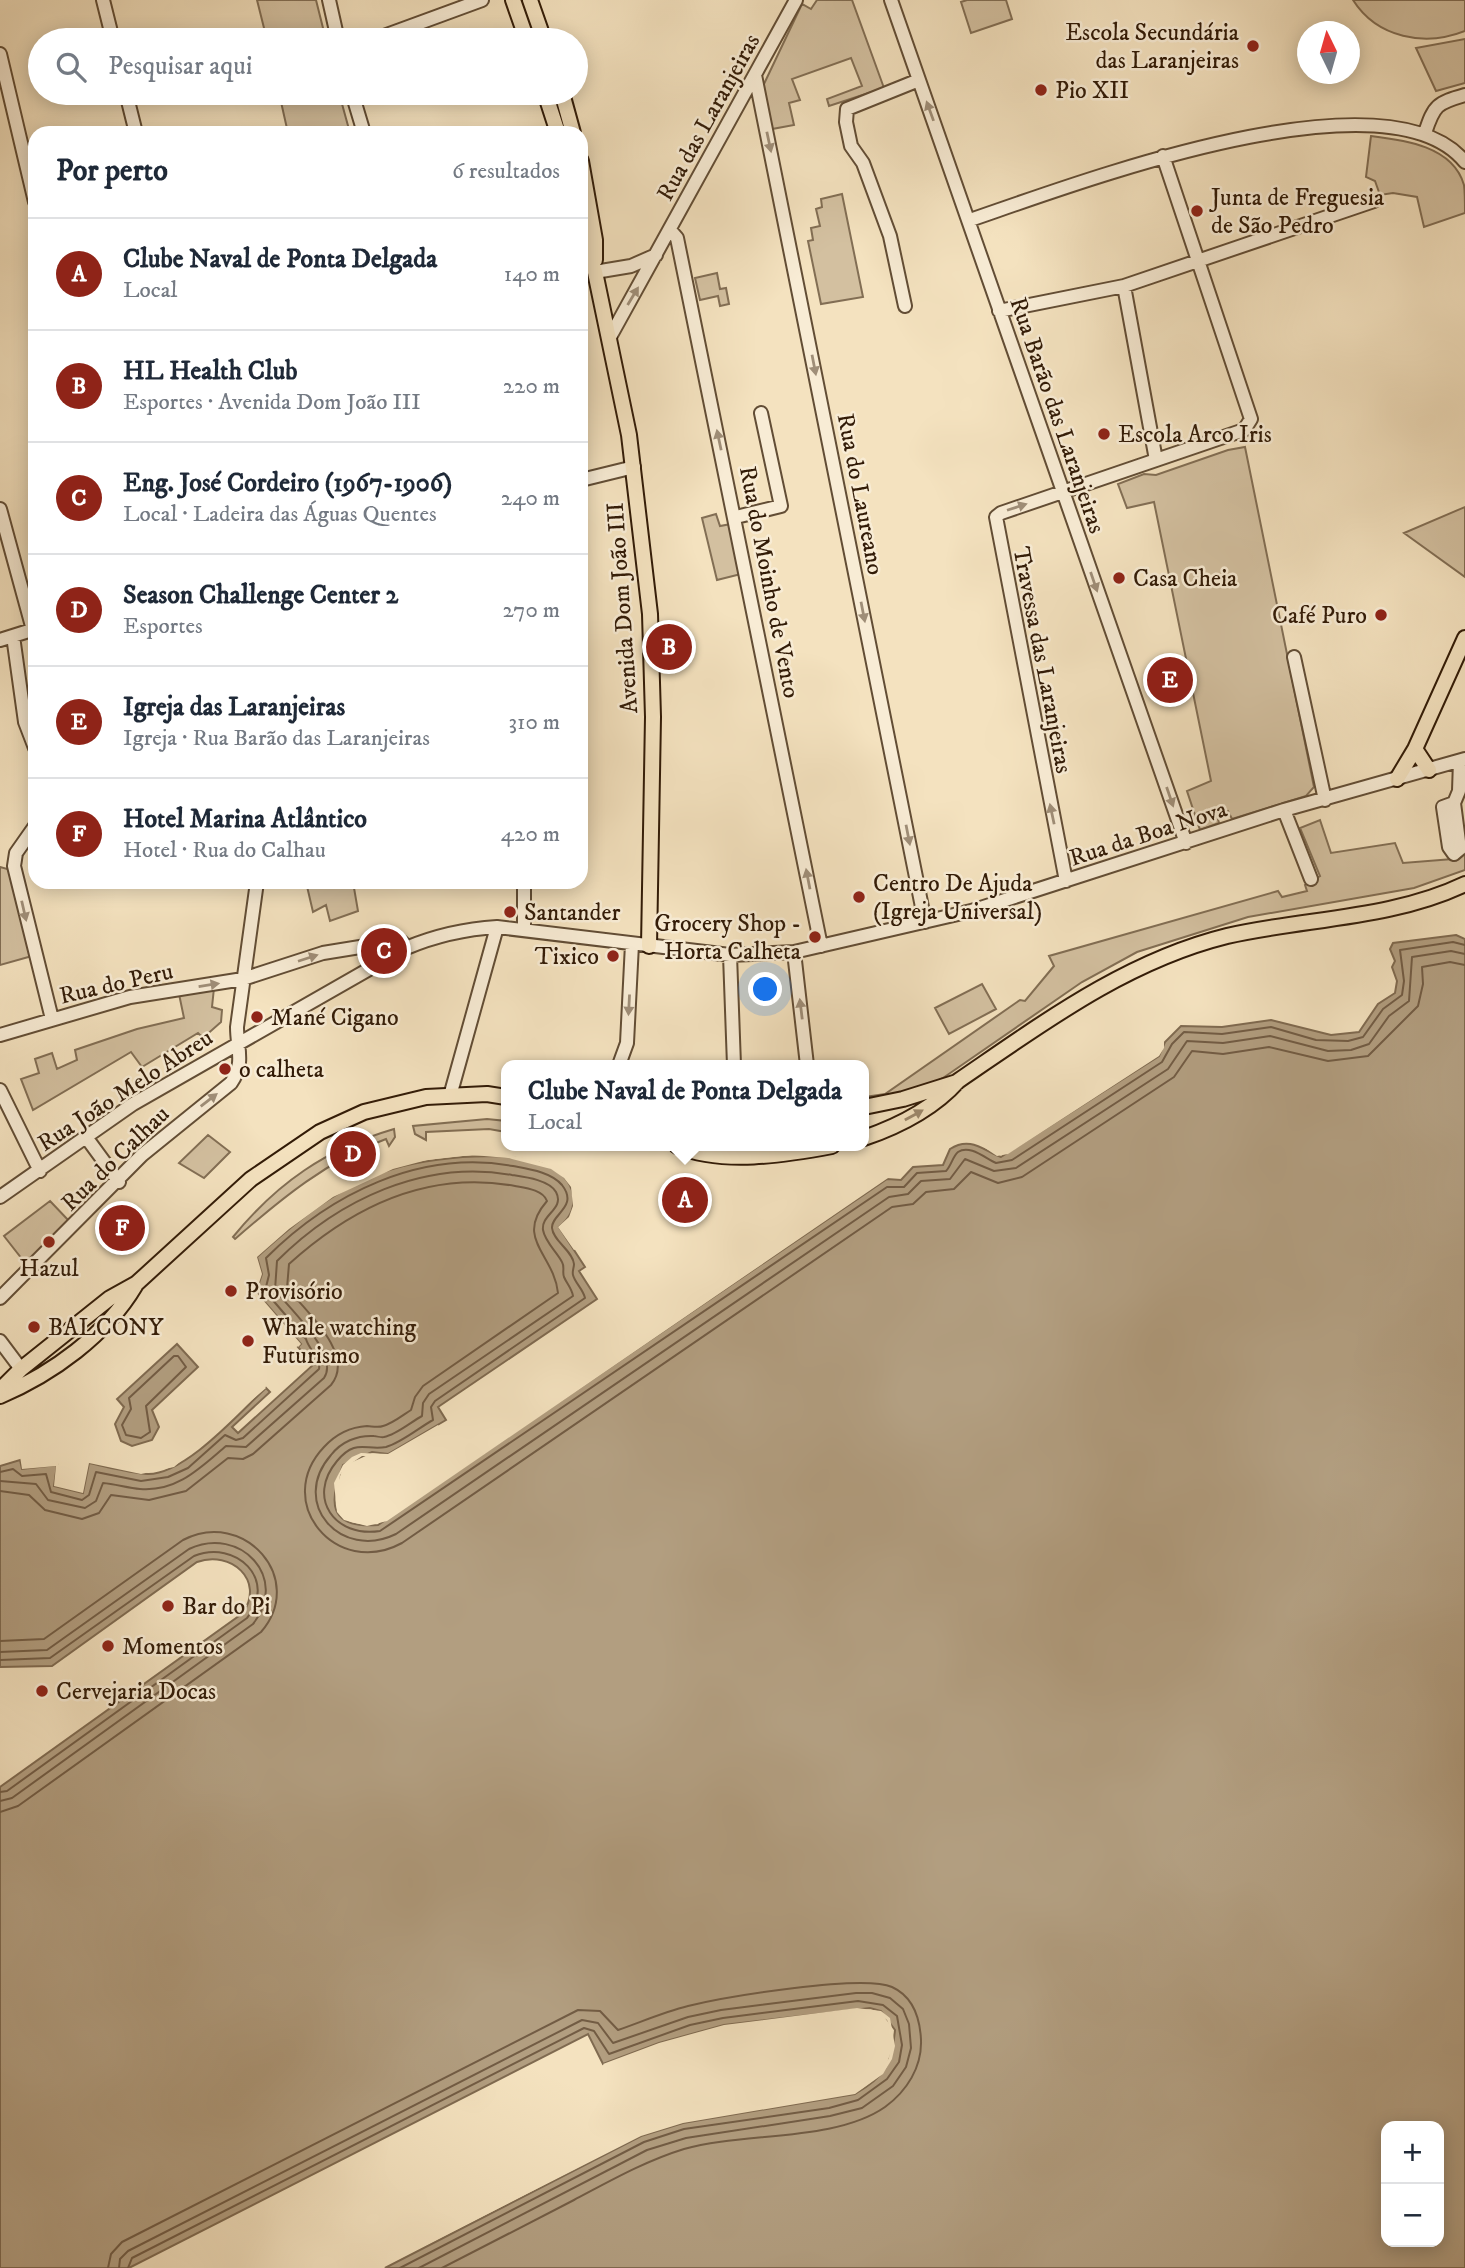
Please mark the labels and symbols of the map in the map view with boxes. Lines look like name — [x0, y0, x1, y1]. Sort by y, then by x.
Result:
place label: Escola Secundária das Laranjeiras — [1065, 18, 1240, 76]
north arrow — [1297, 21, 1360, 84]
street label: Rua das Laranjeiras — [651, 29, 767, 206]
marker: Escola Secundária das Laranjeiras — [1245, 38, 1261, 54]
place label: Pio XII — [1055, 76, 1129, 106]
marker: Pio XII — [1033, 82, 1049, 98]
one-way arrow — [924, 101, 935, 122]
one-way arrow — [763, 131, 774, 153]
place label: Junta de Freguesia de São Pedro — [1209, 183, 1385, 241]
marker: Junta de Freguesia de São Pedro — [1189, 203, 1205, 219]
one-way arrow — [627, 286, 639, 305]
street label: Rua Barão das Laranjeiras — [1003, 293, 1112, 537]
one-way arrow — [808, 354, 819, 376]
street label: Rua do Laureano — [830, 411, 890, 578]
place label: Escola Arco Iris — [1118, 420, 1272, 450]
marker: Escola Arco Iris — [1096, 426, 1112, 442]
one-way arrow — [714, 429, 725, 451]
street label: Rua do Moinho de Vento — [732, 464, 806, 701]
street label: Avenida Dom João III — [601, 501, 645, 714]
one-way arrow — [1006, 501, 1027, 512]
street label: Travessa das Laranjeiras — [1005, 544, 1079, 776]
place label: Casa Cheia — [1133, 564, 1238, 594]
marker: Casa Cheia — [1111, 570, 1127, 586]
one-way arrow — [1089, 572, 1100, 593]
one-way arrow — [858, 601, 869, 623]
place label: Café Puro — [1272, 601, 1367, 631]
marker: Café Puro — [1373, 607, 1389, 623]
pin: B — [646, 621, 692, 673]
pin: E — [1147, 654, 1193, 706]
one-way arrow — [1165, 786, 1176, 807]
street label: Rua da Boa Nova — [1066, 794, 1232, 874]
one-way arrow — [1047, 803, 1058, 825]
one-way arrow — [902, 824, 913, 846]
one-way arrow — [802, 868, 813, 890]
place label: Centro De Ajuda (Igreja Universal) — [873, 869, 1042, 927]
marker: Centro De Ajuda (Igreja Universal) — [851, 889, 867, 905]
place label: Santander — [524, 898, 620, 928]
one-way arrow — [19, 900, 30, 922]
marker: Santander — [502, 904, 518, 920]
place label: Grocery Shop - Horta Calheta — [654, 909, 802, 967]
pin: C — [361, 925, 407, 977]
marker: Grocery Shop - Horta Calheta — [807, 929, 823, 945]
place label: Tixico — [535, 942, 599, 972]
marker: Tixico — [605, 948, 621, 964]
one-way arrow — [298, 952, 319, 963]
street label: Rua do Peru — [56, 956, 176, 1012]
your location — [748, 972, 782, 1006]
one-way arrow — [198, 979, 220, 990]
one-way arrow — [623, 995, 634, 1017]
one-way arrow — [795, 997, 806, 1019]
place label: Mané Cigano — [271, 1003, 399, 1033]
marker: Mané Cigano — [249, 1009, 265, 1025]
street label: Rua João Melo Abreu — [32, 1023, 219, 1159]
place label: o calheta — [239, 1055, 325, 1085]
marker: o calheta — [217, 1061, 233, 1077]
one-way arrow — [200, 1092, 218, 1107]
street label: Rua do Calhau — [55, 1100, 176, 1218]
one-way arrow — [905, 1109, 924, 1121]
pin: D — [330, 1128, 376, 1180]
pin: A — [662, 1174, 708, 1226]
pin: F — [99, 1202, 145, 1254]
marker: Hazul — [41, 1234, 57, 1250]
place label: Hazul — [19, 1254, 80, 1284]
place label: Provisório — [245, 1277, 343, 1307]
marker: Provisório — [223, 1283, 239, 1299]
place label: BALCONY — [48, 1313, 164, 1343]
place label: Whale watching Futurismo — [261, 1313, 416, 1371]
marker: BALCONY — [26, 1319, 42, 1335]
marker: Whale watching Futurismo — [240, 1333, 256, 1349]
place label: Bar do Pi — [182, 1592, 270, 1622]
marker: Bar do Pi — [160, 1598, 176, 1614]
place label: Momentos — [122, 1632, 223, 1662]
marker: Momentos — [100, 1638, 116, 1654]
place label: Cervejaria Docas — [56, 1677, 216, 1707]
marker: Cervejaria Docas — [34, 1683, 50, 1699]

